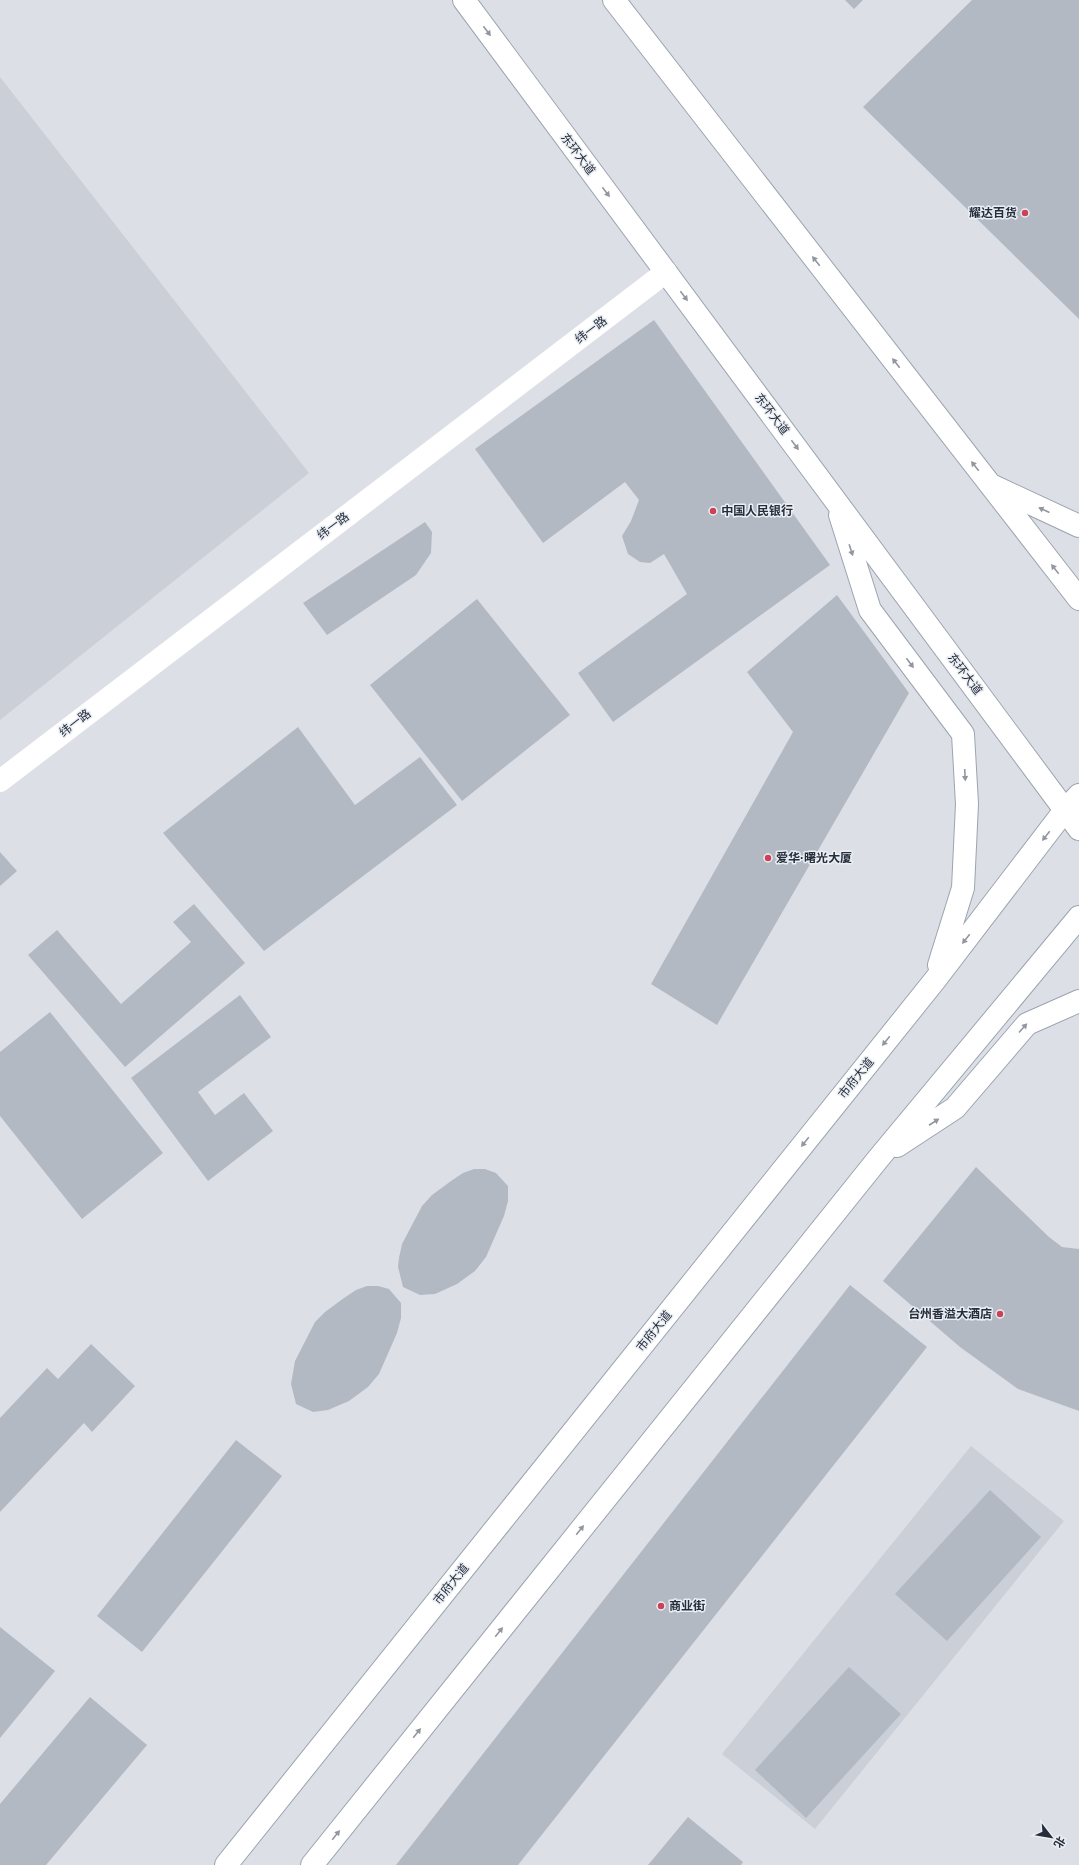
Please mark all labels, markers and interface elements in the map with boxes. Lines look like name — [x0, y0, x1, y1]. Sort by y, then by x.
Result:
one-way arrow — [483, 26, 491, 37]
street label: 东环大道 — [558, 131, 598, 177]
one-way arrow — [602, 186, 611, 197]
place label: 耀达百货 — [969, 206, 1017, 220]
marker: 耀达百货 — [1020, 208, 1030, 218]
one-way arrow — [812, 255, 820, 266]
one-way arrow — [680, 291, 688, 302]
street label: 纬一路 — [572, 314, 610, 346]
one-way arrow — [891, 358, 900, 369]
street label: 东环大道 — [752, 391, 792, 437]
one-way arrow — [791, 440, 799, 451]
one-way arrow — [971, 460, 980, 471]
place label: 中国人民银行 — [721, 504, 793, 518]
marker: 中国人民银行 — [708, 506, 718, 516]
one-way arrow — [1038, 507, 1049, 513]
street label: 纬一路 — [314, 510, 352, 542]
one-way arrow — [848, 544, 854, 556]
one-way arrow — [1051, 563, 1059, 574]
street label: 东环大道 — [945, 651, 985, 697]
one-way arrow — [906, 658, 914, 669]
street label: 纬一路 — [57, 706, 93, 740]
one-way arrow — [962, 769, 969, 781]
one-way arrow — [1041, 830, 1050, 841]
place label: 爱华·曙光大厦 — [776, 851, 852, 865]
marker: 爱华·曙光大厦 — [763, 853, 773, 863]
one-way arrow — [962, 933, 971, 944]
one-way arrow — [1018, 1024, 1027, 1033]
one-way arrow — [882, 1035, 890, 1046]
street label: 市府大道 — [835, 1055, 877, 1101]
one-way arrow — [929, 1118, 939, 1126]
one-way arrow — [800, 1137, 809, 1148]
place label: 台州香溢大酒店 — [908, 1307, 992, 1321]
street label: 市府大道 — [633, 1308, 675, 1354]
marker: 台州香溢大酒店 — [995, 1309, 1005, 1319]
one-way arrow — [576, 1525, 584, 1536]
street label: 市府大道 — [430, 1561, 472, 1607]
place label: 商业街 — [669, 1599, 705, 1613]
marker: 商业街 — [656, 1601, 666, 1611]
one-way arrow — [494, 1626, 503, 1637]
one-way arrow — [413, 1728, 422, 1739]
north arrow — [1031, 1817, 1071, 1857]
one-way arrow — [332, 1829, 341, 1840]
text: 北 — [1052, 1834, 1068, 1850]

